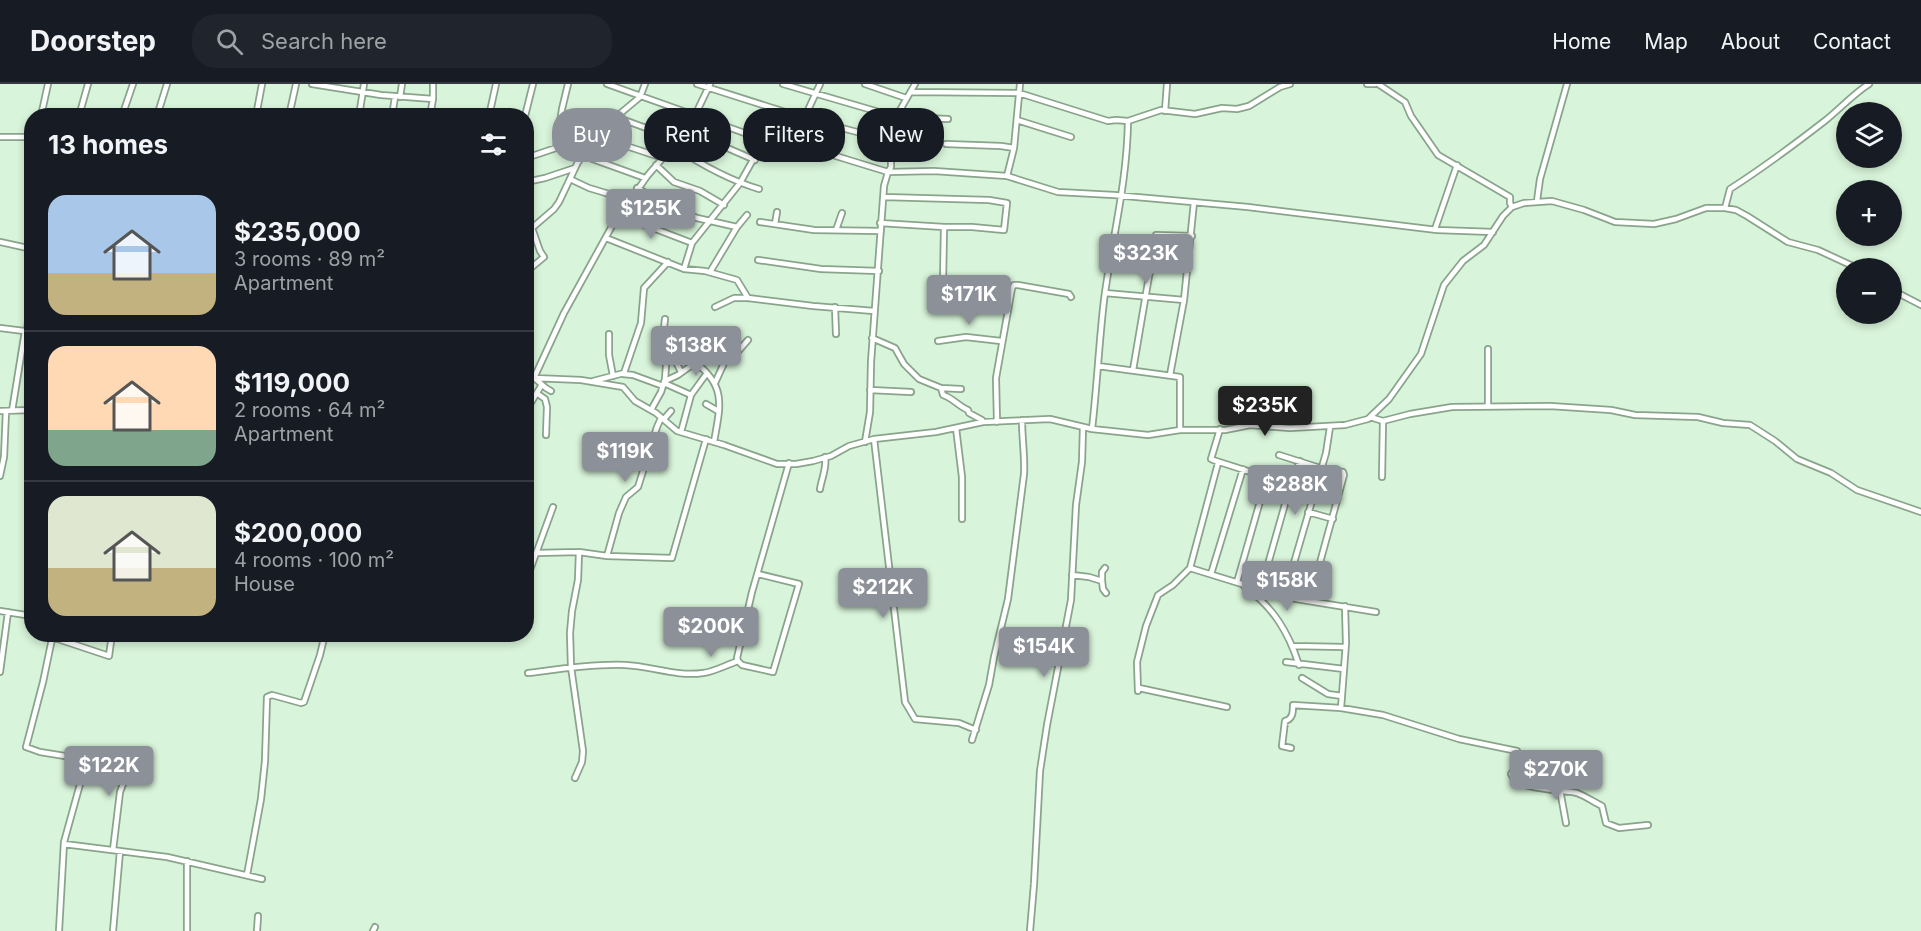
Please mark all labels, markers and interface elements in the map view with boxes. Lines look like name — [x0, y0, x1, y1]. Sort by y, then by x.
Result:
search box — [192, 14, 612, 68]
text: Doorstep — [30, 24, 156, 58]
icon: search — [213, 25, 246, 58]
text: Search here — [261, 28, 387, 54]
text: Home — [1552, 29, 1611, 54]
text: Map — [1644, 29, 1688, 54]
text: About — [1721, 29, 1780, 54]
text: Contact — [1813, 29, 1891, 54]
map controls — [1836, 102, 1902, 324]
button: layers — [1836, 102, 1902, 168]
chip: Buy — [552, 108, 632, 162]
chip: Rent — [644, 108, 731, 162]
chip: Filters — [743, 108, 845, 162]
chip: New — [857, 108, 944, 162]
icon: filters — [477, 128, 510, 161]
text: 13 homes — [48, 129, 168, 160]
button: + — [1836, 180, 1902, 246]
pin: $125K — [609, 189, 693, 240]
text: $125K — [620, 196, 682, 220]
text: $235,000 — [234, 216, 361, 247]
icon: home — [96, 219, 168, 291]
pin: $323K — [1104, 234, 1188, 285]
text: $323K — [1113, 241, 1179, 265]
text: 3 rooms · 89 m² — [234, 247, 385, 271]
button: − — [1836, 258, 1902, 324]
text: Apartment — [234, 271, 333, 295]
pin: $171K — [927, 275, 1011, 326]
text: $171K — [941, 282, 997, 306]
pin: $138K — [654, 326, 738, 377]
text: $138K — [665, 333, 727, 357]
text: $119,000 — [234, 367, 350, 398]
icon: home — [96, 370, 168, 442]
pin: $235K — [1223, 386, 1307, 437]
text: $235K — [1232, 393, 1298, 417]
text: 2 rooms · 64 m² — [234, 398, 385, 422]
text: Apartment — [234, 422, 333, 446]
pin: $119K — [583, 432, 667, 483]
text: $119K — [596, 439, 654, 463]
pin: $288K — [1253, 465, 1337, 516]
text: $288K — [1262, 472, 1328, 496]
text: $200,000 — [234, 517, 362, 548]
icon: home — [96, 520, 168, 592]
text: 4 rooms · 100 m² — [234, 548, 394, 572]
pin: $158K — [1245, 561, 1329, 612]
pin: $212K — [841, 568, 925, 619]
text: $158K — [1256, 568, 1318, 592]
text: House — [234, 572, 295, 596]
text: $212K — [852, 575, 914, 599]
pin: $200K — [669, 607, 753, 658]
text: $200K — [677, 614, 745, 638]
pin: $154K — [1002, 627, 1086, 678]
text: $154K — [1013, 634, 1075, 658]
pin: $122K — [67, 746, 151, 797]
pin: $270K — [1514, 750, 1598, 801]
text: $122K — [78, 753, 140, 777]
text: $270K — [1524, 757, 1588, 781]

